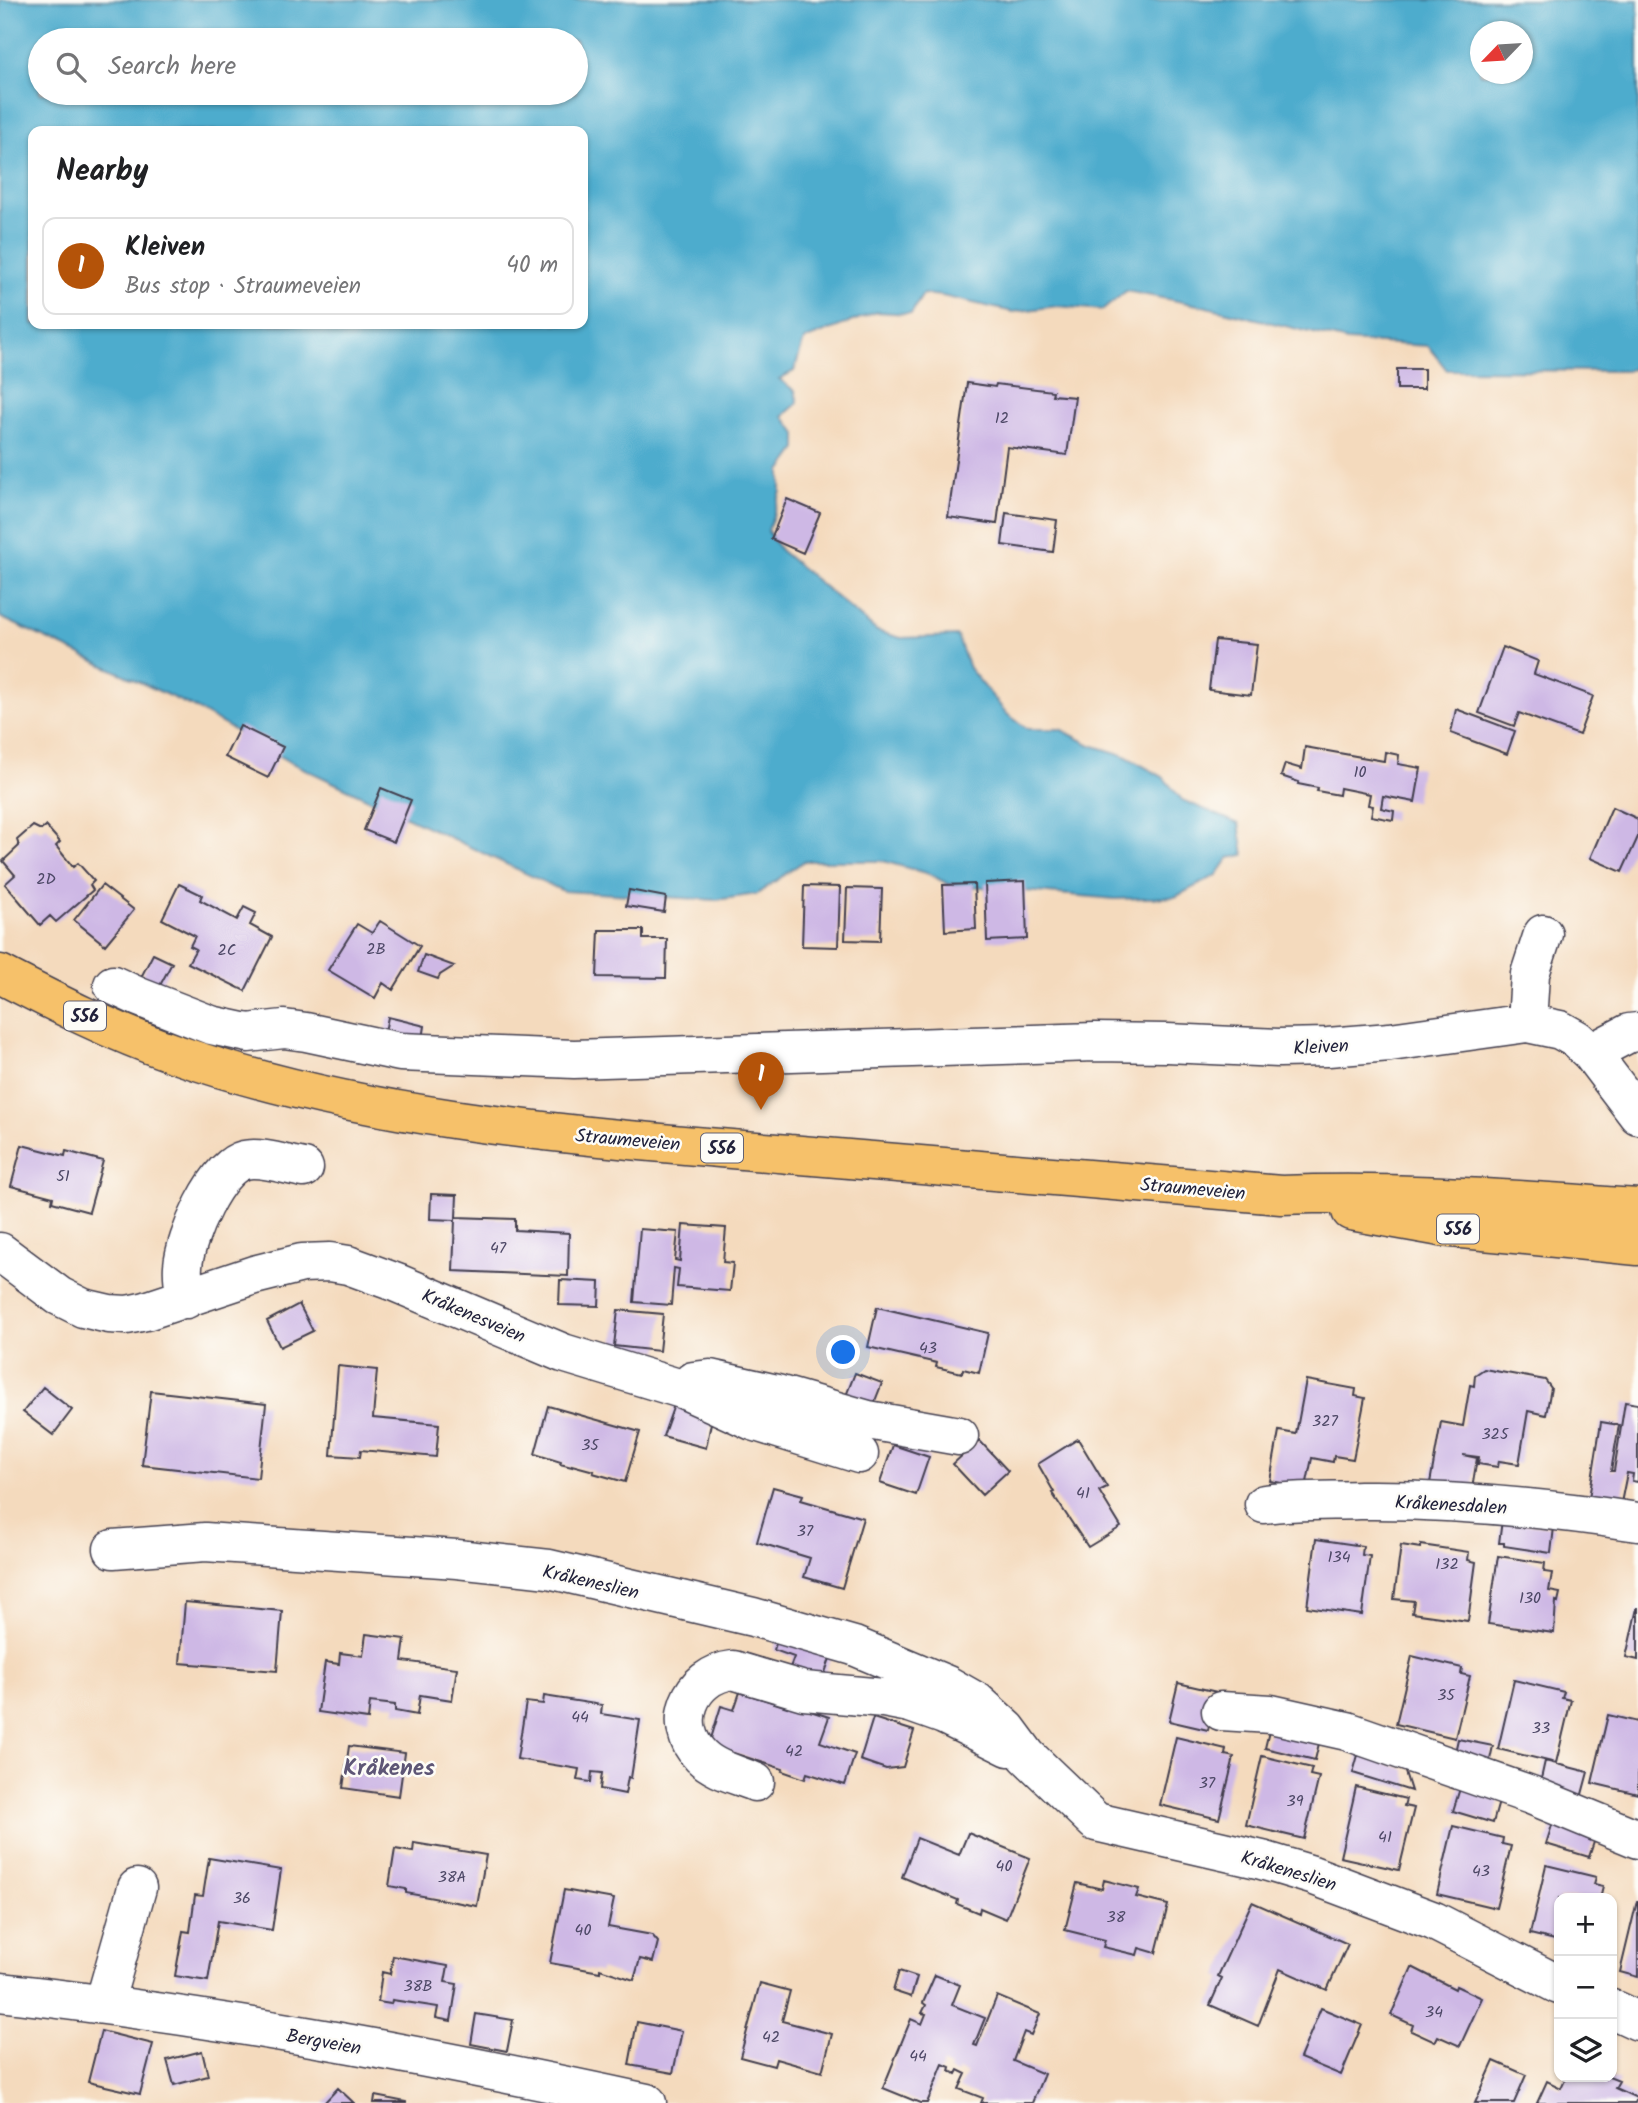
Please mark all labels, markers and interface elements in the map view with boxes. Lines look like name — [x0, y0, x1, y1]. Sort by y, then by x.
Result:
north arrow — [1470, 21, 1533, 84]
search box — [28, 28, 588, 105]
text: Search here — [108, 46, 236, 88]
icon: search — [52, 48, 90, 86]
text: Nearby — [56, 148, 148, 196]
text: Kleiven — [125, 227, 205, 269]
text: 1 — [78, 248, 84, 284]
text: 40 m — [506, 248, 558, 284]
text: Bus stop · Straumeveien — [125, 269, 361, 305]
house number: 12 — [995, 406, 1009, 431]
house number: 10 — [1353, 760, 1367, 785]
house number: 2D — [36, 867, 56, 892]
house number: 2B — [366, 937, 386, 962]
house number: 2C — [218, 938, 236, 963]
road number: 556 — [64, 1001, 106, 1030]
street label: Kleiven — [1293, 1032, 1350, 1064]
pin: 1 — [738, 1052, 784, 1110]
street label: Straumeveien — [574, 1121, 682, 1161]
road number: 556 — [701, 1134, 743, 1162]
house number: 51 — [56, 1164, 70, 1189]
street label: Straumeveien — [1139, 1170, 1247, 1210]
road number: 556 — [1437, 1214, 1479, 1244]
house number: 47 — [490, 1236, 507, 1261]
street label: Kråkenesveien — [416, 1281, 530, 1352]
your location — [826, 1335, 860, 1369]
house number: 43 — [919, 1336, 937, 1361]
house number: 327 — [1312, 1409, 1339, 1434]
house number: 325 — [1481, 1422, 1510, 1447]
house number: 35 — [581, 1433, 600, 1458]
house number: 41 — [1076, 1481, 1090, 1506]
street label: Kråkenesdalen — [1394, 1488, 1508, 1524]
house number: 37 — [797, 1519, 814, 1544]
house number: 134 — [1328, 1545, 1351, 1570]
house number: 132 — [1435, 1552, 1459, 1577]
street label: Kråkeneslien — [539, 1557, 642, 1609]
house number: 130 — [1519, 1586, 1541, 1611]
house number: 35 — [1437, 1683, 1456, 1708]
house number: 44 — [571, 1705, 589, 1730]
house number: 33 — [1532, 1716, 1550, 1741]
house number: 42 — [785, 1739, 803, 1764]
district label: Kråkenes — [343, 1751, 435, 1787]
house number: 37 — [1199, 1771, 1216, 1796]
house number: 39 — [1287, 1789, 1304, 1814]
house number: 41 — [1378, 1825, 1392, 1850]
street label: Kråkeneslien — [1237, 1843, 1340, 1901]
house number: 40 — [996, 1854, 1012, 1879]
house number: 43 — [1472, 1859, 1490, 1884]
house number: 38A — [438, 1865, 467, 1890]
house number: 36 — [233, 1886, 251, 1911]
map controls — [1554, 1893, 1617, 2082]
button: + — [1554, 1893, 1617, 1956]
house number: 38 — [1107, 1905, 1126, 1930]
house number: 40 — [575, 1918, 591, 1943]
button: − — [1554, 1956, 1617, 2019]
house number: 38B — [404, 1974, 432, 1999]
house number: 34 — [1425, 2000, 1443, 2025]
button: layers — [1554, 2019, 1617, 2082]
street label: Bergveien — [284, 2022, 364, 2064]
house number: 42 — [762, 2025, 780, 2050]
house number: 44 — [909, 2044, 927, 2069]

